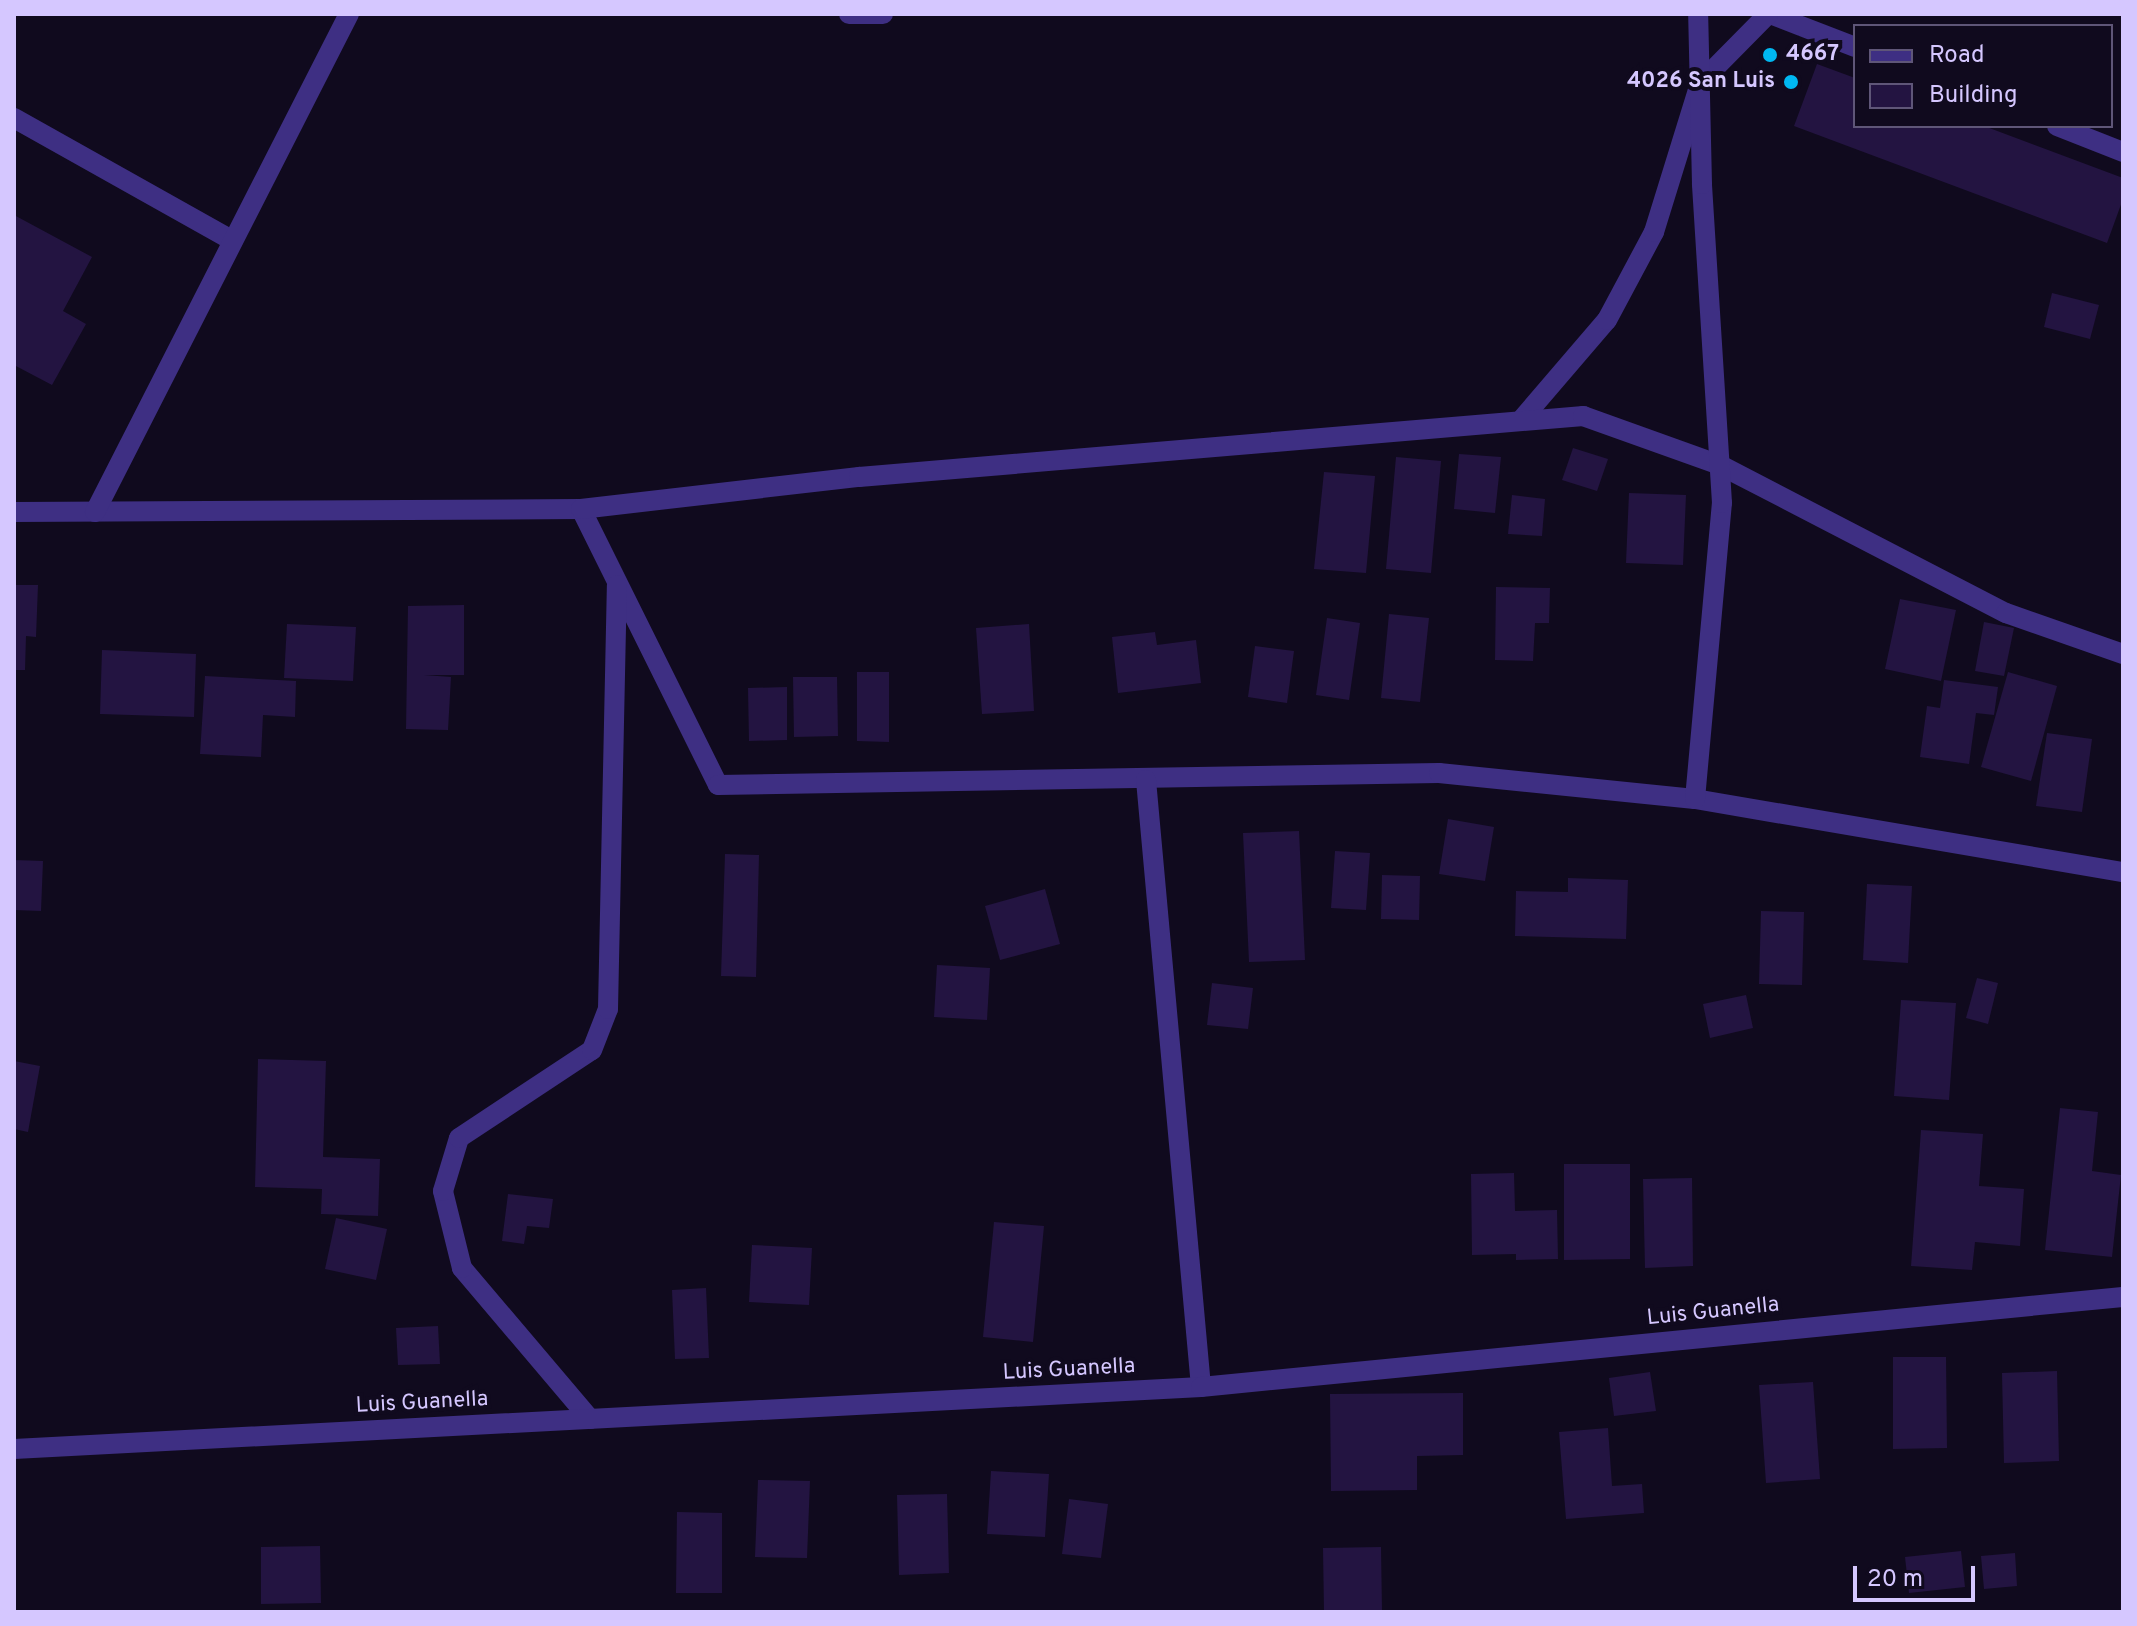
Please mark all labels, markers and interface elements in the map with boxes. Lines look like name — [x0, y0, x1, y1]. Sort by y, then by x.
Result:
legend — [1853, 24, 2113, 128]
text: Road — [1929, 41, 1985, 71]
place label: 4667 — [1786, 42, 1839, 68]
marker: 4667 — [1761, 46, 1779, 64]
place label: 4026 San Luis — [1627, 69, 1775, 95]
marker: 4026 San Luis — [1782, 73, 1800, 91]
text: Building — [1929, 81, 2018, 111]
street label: Luis Guanella — [1646, 1292, 1780, 1332]
street label: Luis Guanella — [1002, 1353, 1136, 1387]
street label: Luis Guanella — [355, 1386, 489, 1420]
scale bar — [1857, 1550, 1979, 1600]
text: 20 m — [1867, 1565, 1923, 1595]

